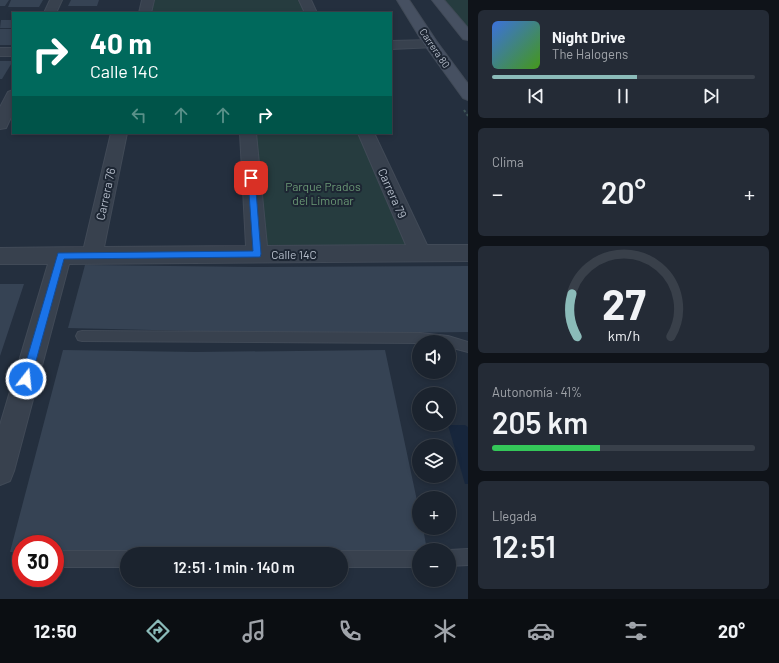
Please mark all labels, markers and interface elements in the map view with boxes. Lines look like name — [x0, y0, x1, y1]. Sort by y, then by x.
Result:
text: 40 m — [90, 26, 152, 60]
street label: Carrera 80 — [417, 26, 453, 70]
icon: right — [24, 28, 76, 80]
text: Night Drive — [552, 28, 625, 46]
text: The Halogens — [552, 46, 628, 62]
text: Calle 14C — [90, 60, 159, 82]
icon: previous — [525, 85, 547, 107]
icon: pause — [612, 85, 634, 107]
icon: next — [700, 85, 722, 107]
icon: left — [128, 104, 150, 126]
icon: ahead — [170, 104, 192, 126]
icon: ahead — [212, 104, 234, 126]
icon: right — [254, 104, 276, 126]
text: Clima — [492, 154, 524, 170]
pin — [234, 161, 268, 195]
street label: Carrera 79 — [376, 166, 410, 220]
street label: Carrera 76 — [93, 167, 117, 221]
icon: arrive — [240, 167, 262, 189]
text: 20° — [601, 174, 646, 210]
park label: Parque Prados del Limonar — [285, 179, 361, 207]
text: − — [492, 180, 503, 206]
text: + — [744, 180, 755, 206]
street label: Calle 14C — [271, 247, 317, 261]
text: 27 — [602, 278, 646, 328]
text: km/h — [607, 327, 640, 344]
map controls — [412, 335, 456, 587]
button: sound — [412, 335, 456, 379]
position arrow — [5, 358, 47, 400]
text: Autonomía · 41% — [492, 384, 582, 400]
button: search — [412, 387, 456, 431]
text: 205 km — [492, 404, 588, 440]
button: layers — [412, 439, 456, 483]
button: + — [412, 491, 456, 535]
text: Llegada — [492, 508, 537, 524]
text: 12:51 — [492, 528, 556, 564]
speed limit sign: 30 — [12, 535, 64, 587]
button: − — [412, 543, 456, 587]
text: 12:51 · 1 min · 140 m — [173, 558, 295, 576]
icon: directions — [144, 617, 172, 645]
icon: music — [240, 617, 268, 645]
icon: phone — [336, 617, 364, 645]
icon: climate — [431, 617, 459, 645]
icon: car — [527, 617, 555, 645]
icon: filters — [622, 617, 650, 645]
text: 12:50 — [34, 620, 77, 642]
text: 20° — [718, 620, 745, 642]

